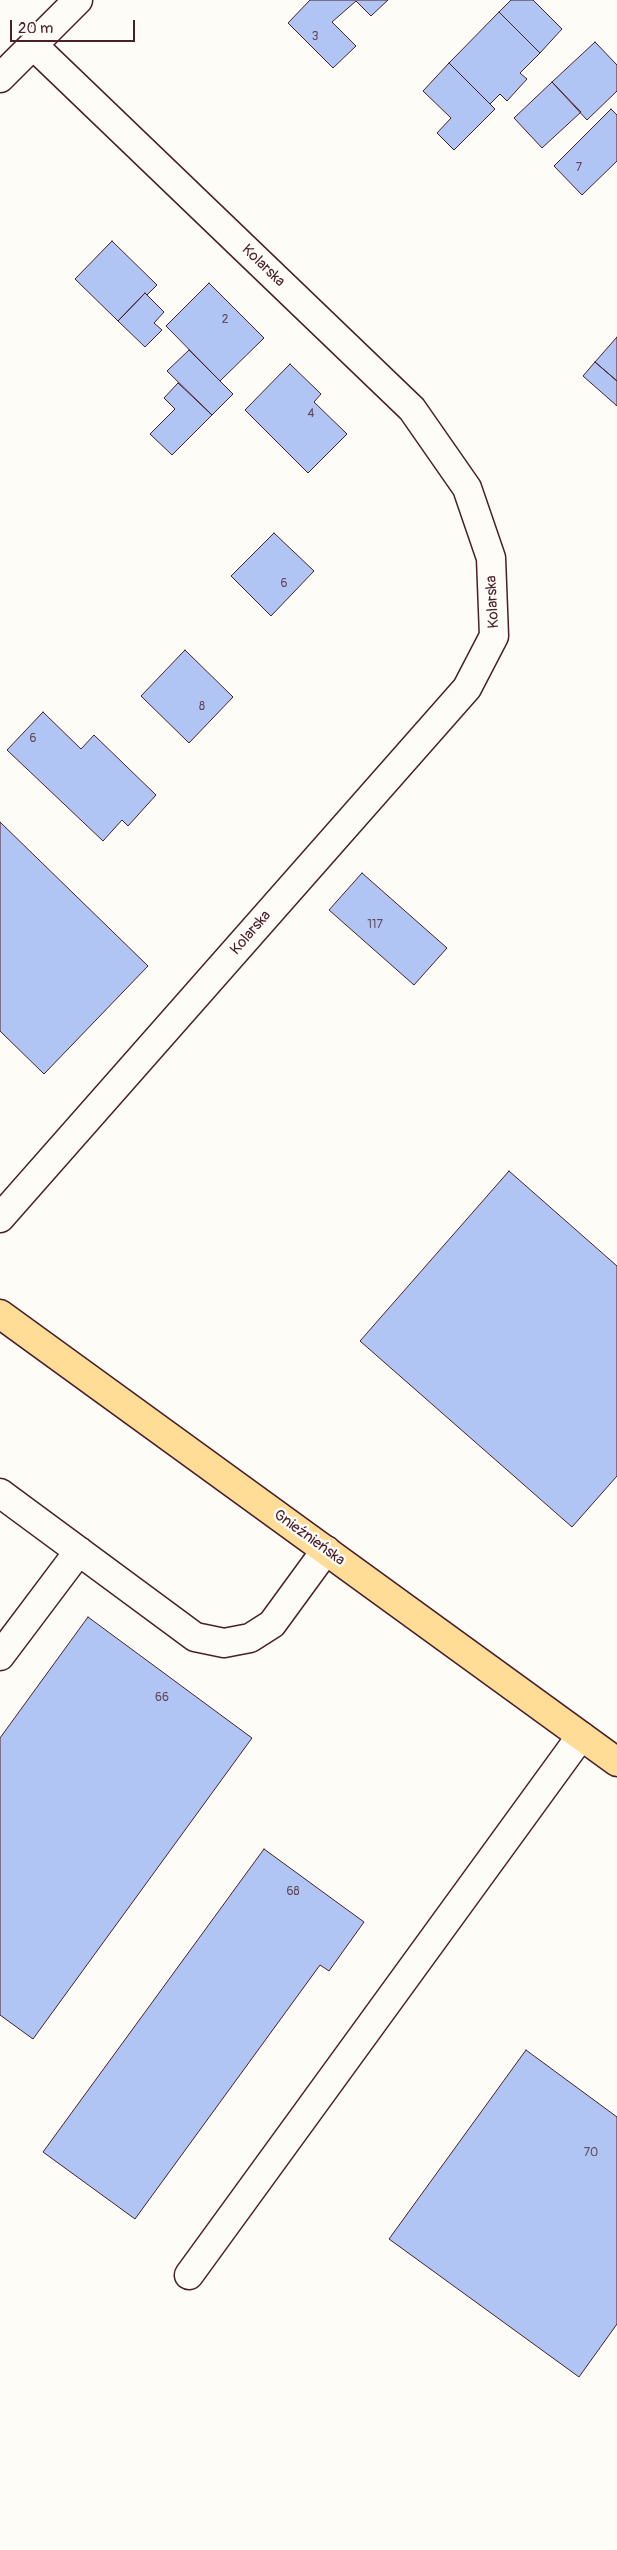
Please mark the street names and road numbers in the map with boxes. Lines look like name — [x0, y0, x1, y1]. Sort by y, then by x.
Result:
street label: Kolarska — [238, 241, 288, 291]
street label: Kolarska — [483, 575, 503, 629]
street label: Kolarska — [227, 907, 275, 959]
street label: Gnieźnieńska — [270, 1506, 348, 1570]

